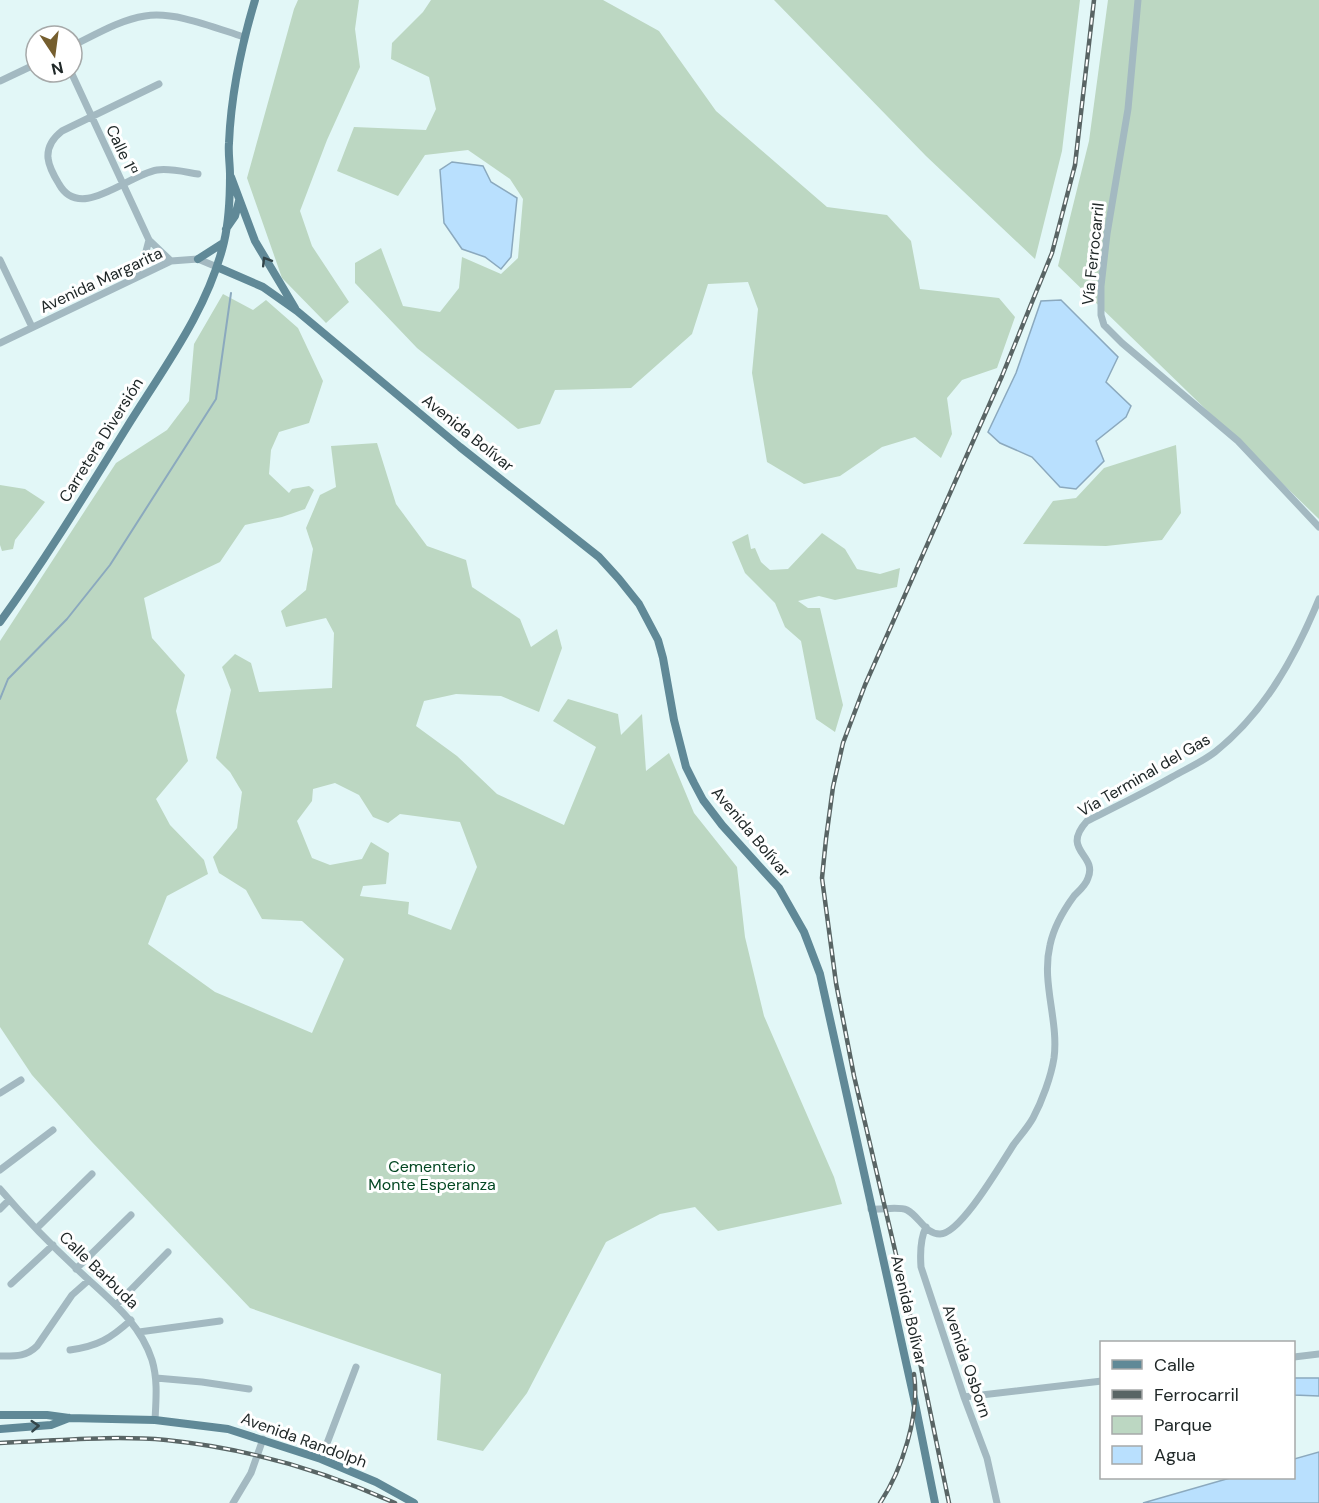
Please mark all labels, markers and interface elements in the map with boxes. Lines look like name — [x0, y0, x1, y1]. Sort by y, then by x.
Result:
north arrow — [24, 24, 84, 84]
text: N — [49, 57, 65, 80]
street label: Calle 1ª — [101, 121, 143, 179]
street label: Vía Ferrocarril — [1077, 202, 1109, 306]
street label: Avenida Margarita — [36, 242, 166, 318]
one-way arrow — [262, 257, 274, 267]
street label: Carretera Diversión — [54, 374, 148, 506]
street label: Avenida Bolívar — [418, 390, 518, 476]
street label: Vía Terminal del Gas — [1074, 729, 1214, 821]
street label: Avenida Bolívar — [707, 782, 795, 882]
park label: Cementerio Monte Esperanza — [368, 1156, 496, 1195]
street label: Calle Barbuda — [55, 1227, 143, 1313]
street label: Avenida Bolívar — [886, 1253, 932, 1367]
street label: Avenida Osborn — [938, 1302, 996, 1420]
legend — [1100, 1341, 1295, 1479]
text: Calle — [1154, 1353, 1195, 1377]
text: Ferrocarril — [1154, 1383, 1239, 1407]
street label: Avenida Randolph — [238, 1407, 370, 1473]
text: Parque — [1154, 1413, 1212, 1437]
one-way arrow — [31, 1420, 40, 1433]
text: Agua — [1154, 1443, 1196, 1467]

